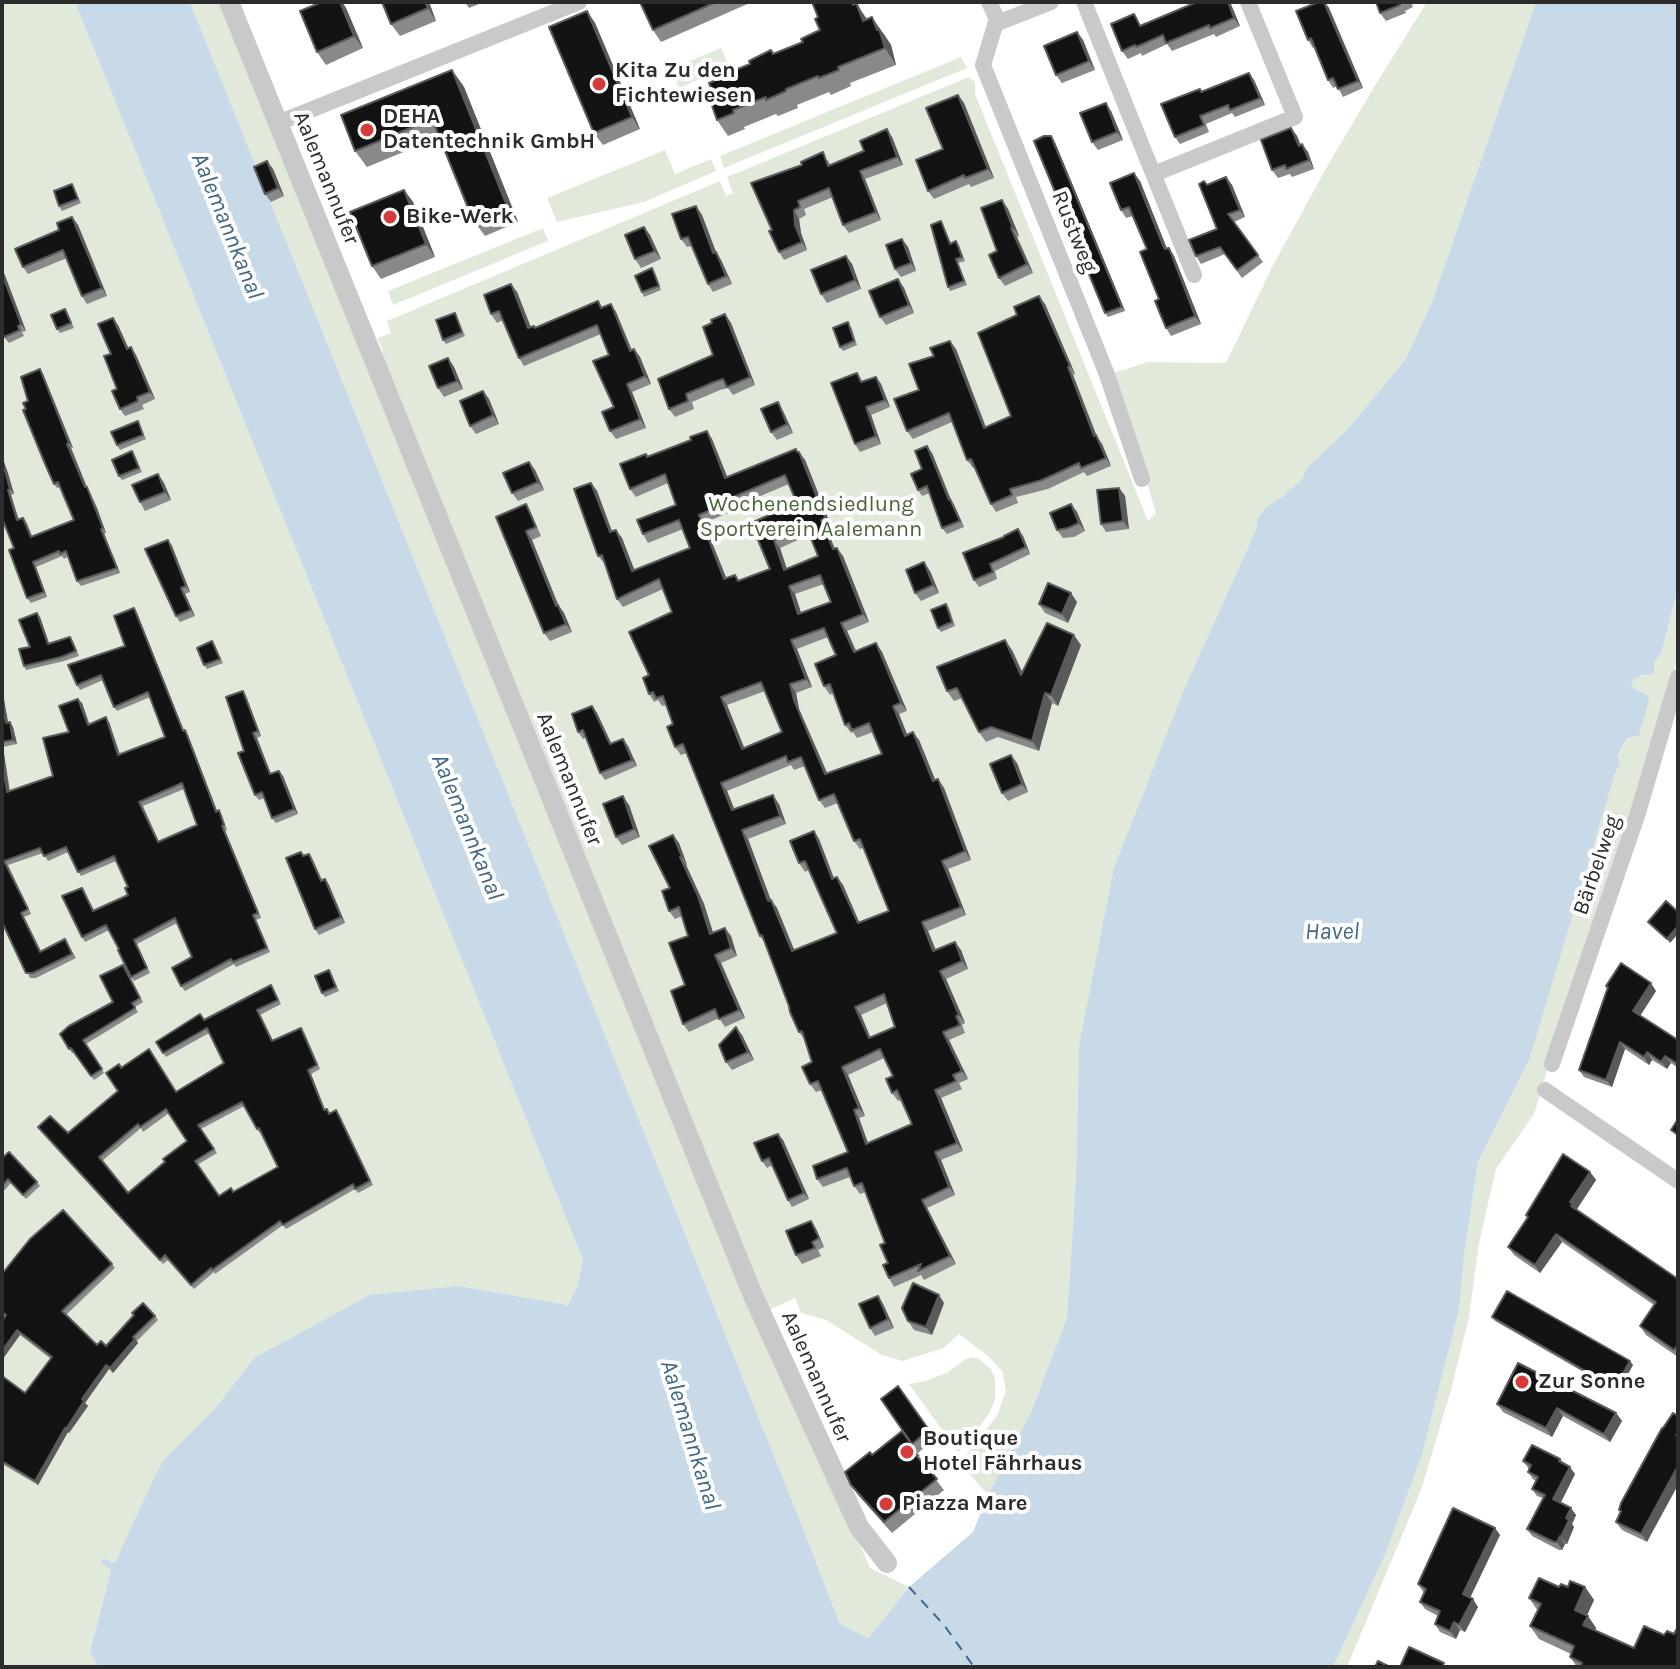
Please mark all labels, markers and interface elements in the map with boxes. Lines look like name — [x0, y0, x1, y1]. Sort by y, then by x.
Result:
place label: Kita Zu den Fichtewiesen — [615, 58, 752, 110]
marker: Kita Zu den Fichtewiesen — [590, 75, 608, 93]
place label: DEHA Datentechnik GmbH — [383, 104, 595, 156]
street label: Aalemannufer — [287, 107, 365, 249]
marker: DEHA Datentechnik GmbH — [358, 121, 376, 139]
water label: Aalemannkanal — [185, 149, 269, 303]
street label: Rustweg — [1046, 187, 1102, 277]
place label: Bike-Werk — [406, 204, 514, 230]
marker: Bike-Werk — [381, 208, 399, 226]
park label: Wochenendsiedlung Sportverein Aalemann — [700, 492, 922, 544]
street label: Aalemannufer — [530, 708, 608, 850]
water label: Aalemannkanal — [425, 750, 509, 904]
street label: Bärbelweg — [1568, 812, 1626, 918]
water label: Havel — [1305, 918, 1359, 946]
street label: Aalemannufer — [775, 1307, 857, 1447]
water label: Aalemannkanal — [654, 1356, 726, 1514]
place label: Zur Sonne — [1538, 1369, 1645, 1395]
marker: Zur Sonne — [1513, 1373, 1531, 1391]
place label: Boutique Hotel Fährhaus — [923, 1426, 1082, 1478]
marker: Boutique Hotel Fährhaus — [898, 1443, 916, 1461]
place label: Piazza Mare — [902, 1491, 1027, 1517]
marker: Piazza Mare — [877, 1495, 895, 1513]

